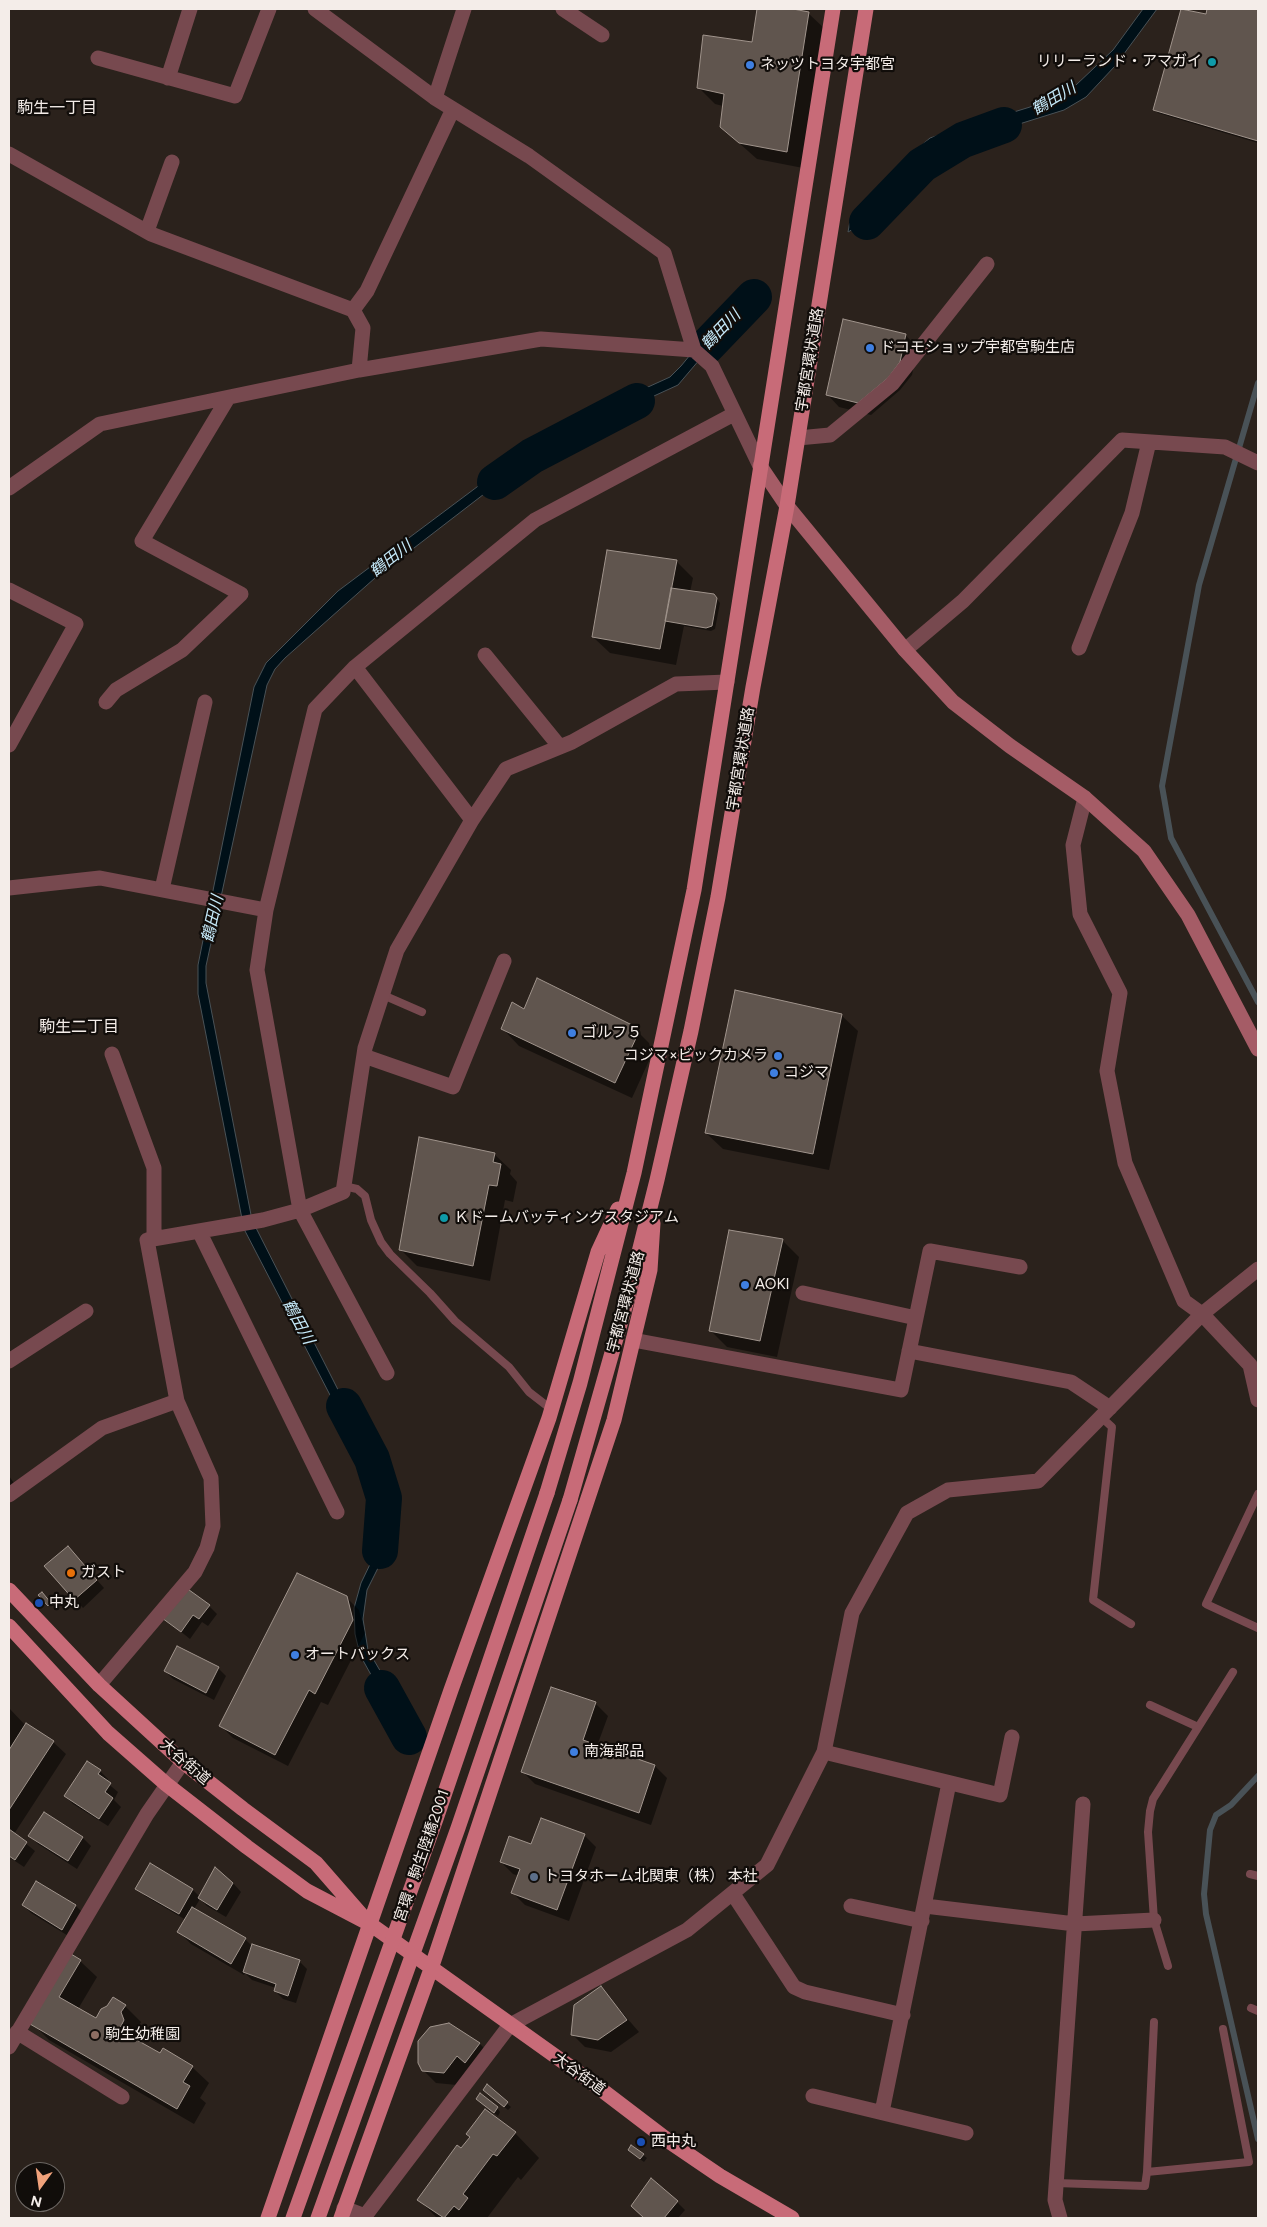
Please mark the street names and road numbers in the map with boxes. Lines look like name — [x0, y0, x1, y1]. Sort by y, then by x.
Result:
street label: 宇都宮環状道路 — [793, 307, 827, 413]
street label: 宇都宮環状道路 — [724, 706, 758, 812]
street label: 宇都宮環状道路 — [604, 1249, 648, 1355]
street label: 大谷街道 — [156, 1736, 214, 1788]
street label: 宮環・駒生陸橋2001 — [391, 1787, 453, 1925]
street label: 大谷街道 — [549, 2049, 609, 2099]

